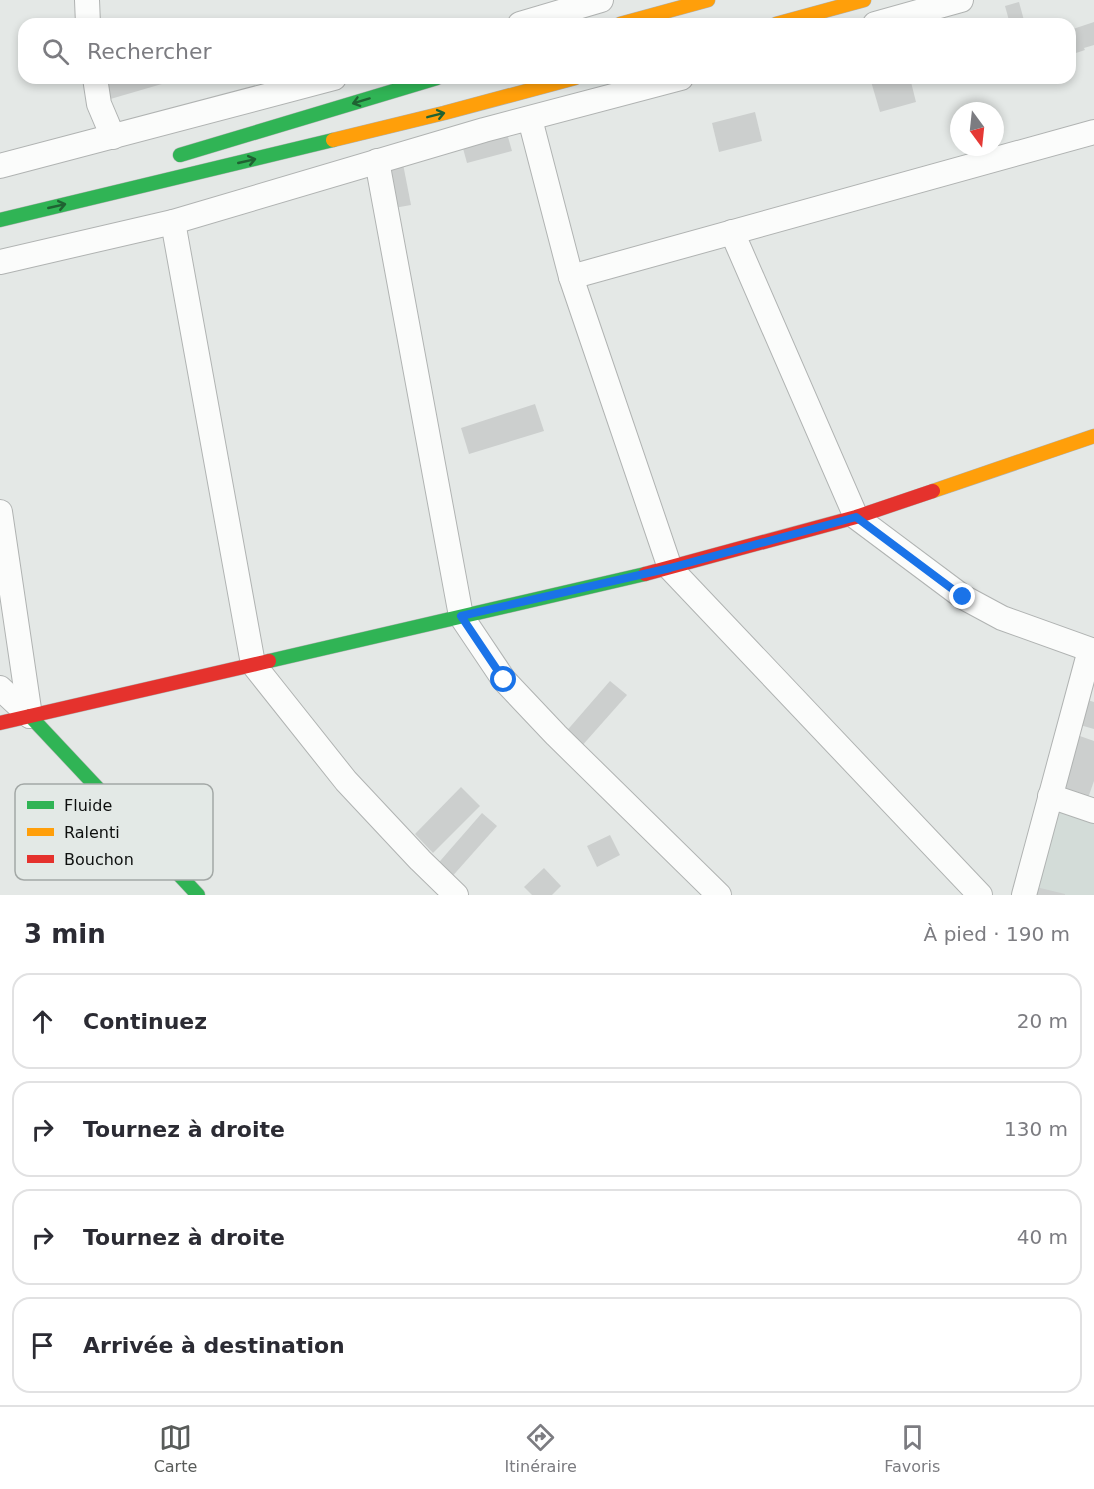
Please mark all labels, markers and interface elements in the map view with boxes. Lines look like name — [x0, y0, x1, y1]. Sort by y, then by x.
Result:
search box — [18, 18, 1076, 84]
icon: search — [39, 35, 72, 68]
text: Rechercher — [87, 39, 212, 64]
one-way arrow — [352, 96, 371, 107]
north arrow — [950, 102, 1004, 156]
one-way arrow — [426, 109, 445, 121]
one-way arrow — [237, 154, 256, 166]
one-way arrow — [47, 200, 66, 212]
route end — [949, 583, 975, 609]
route start — [490, 666, 516, 692]
legend — [15, 784, 213, 880]
text: Fluide — [64, 796, 112, 815]
text: Ralenti — [64, 823, 120, 842]
text: Bouchon — [64, 850, 134, 869]
text: 3 min — [24, 919, 106, 949]
text: À pied · 190 m — [924, 922, 1070, 946]
icon: ahead — [26, 1005, 59, 1038]
text: Continuez — [83, 1009, 207, 1034]
text: 20 m — [1017, 1009, 1068, 1033]
icon: right — [26, 1113, 59, 1146]
text: Tournez à droite — [83, 1117, 285, 1142]
text: 130 m — [1004, 1117, 1068, 1141]
icon: right — [26, 1221, 59, 1254]
text: Tournez à droite — [83, 1225, 285, 1250]
text: 40 m — [1017, 1225, 1068, 1249]
icon: arrive — [26, 1329, 59, 1362]
text: Arrivée à destination — [83, 1333, 345, 1358]
tab: Carte — [154, 1421, 197, 1476]
tab: Itinéraire — [505, 1421, 577, 1476]
tab: Favoris — [884, 1421, 940, 1476]

